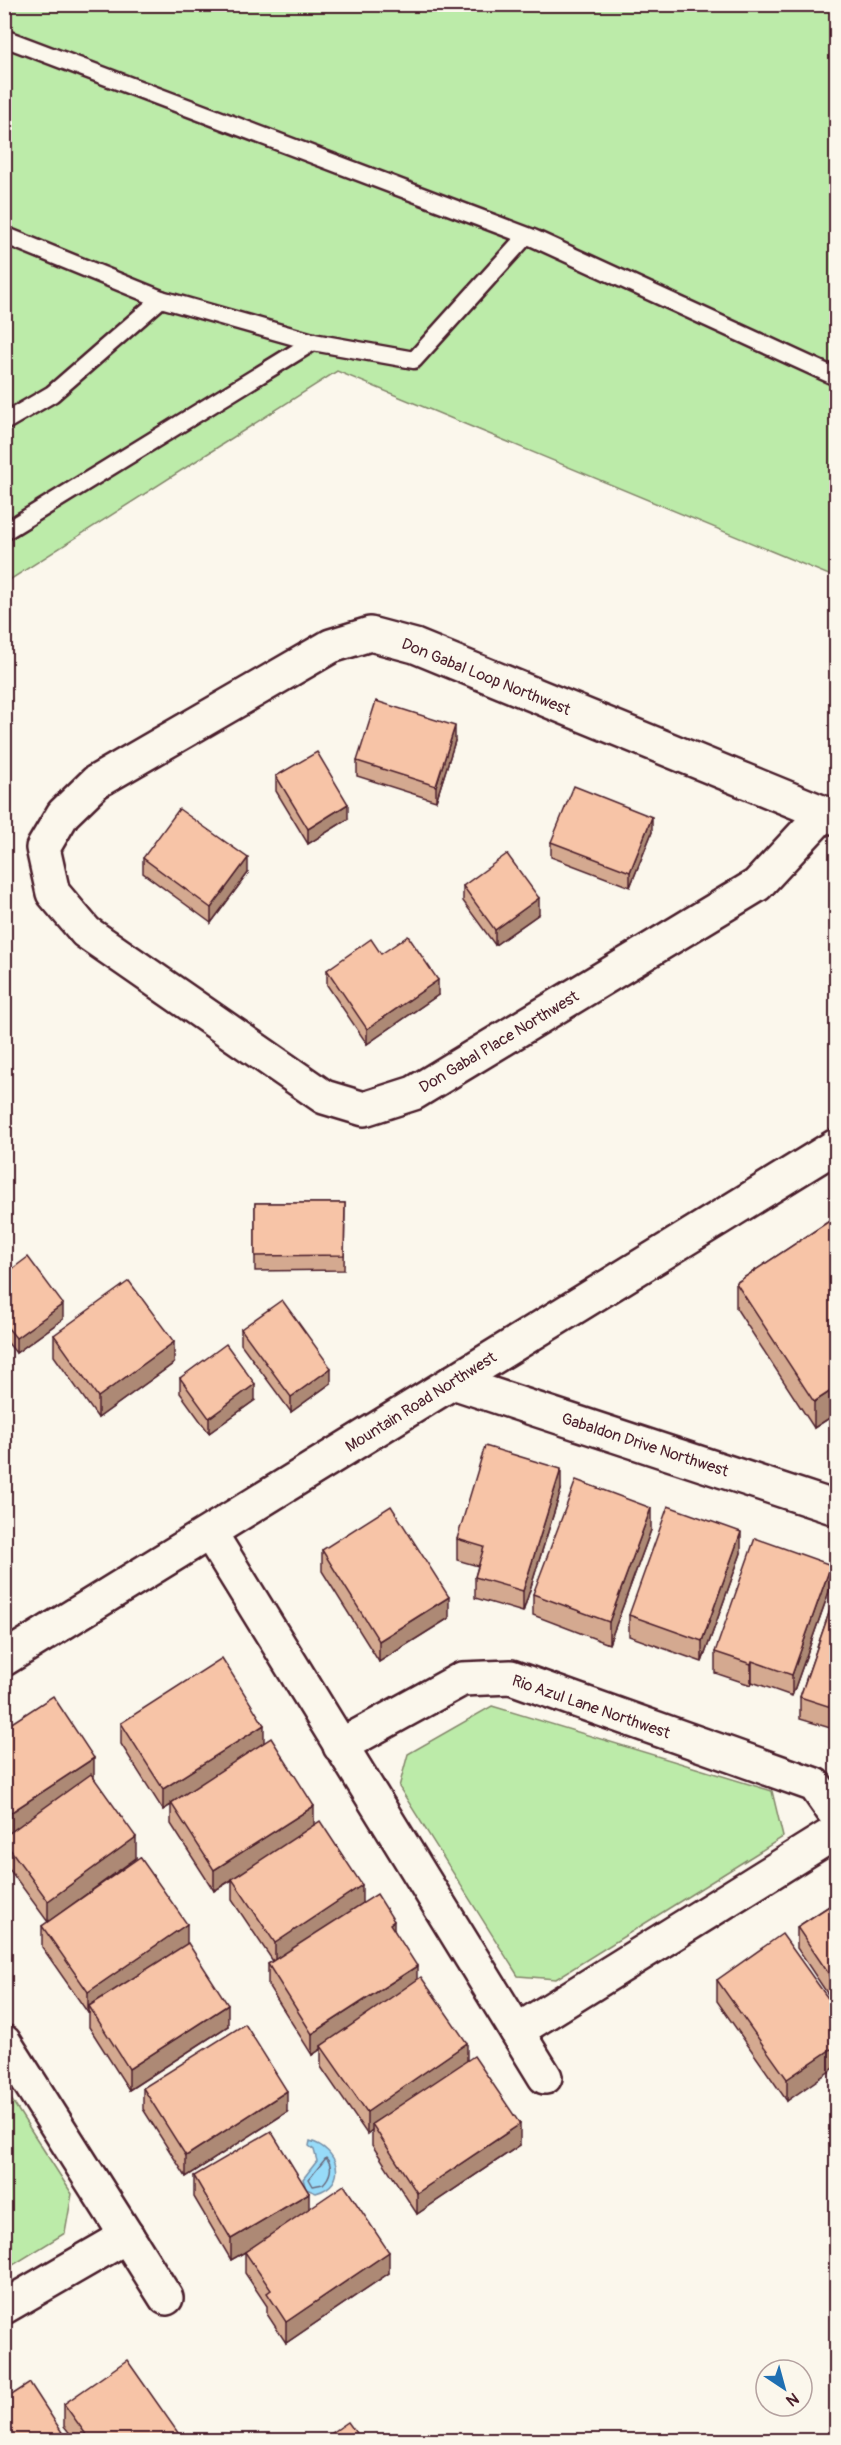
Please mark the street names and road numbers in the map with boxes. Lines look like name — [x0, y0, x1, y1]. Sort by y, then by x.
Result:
street label: Don Gabal Loop Northwest — [399, 634, 574, 720]
street label: Don Gabal Place Northwest — [416, 986, 583, 1098]
street label: Mountain Road Northwest — [342, 1347, 501, 1457]
street label: Gabaldon Drive Northwest — [559, 1409, 732, 1482]
street label: Rio Azul Lane Northwest — [509, 1671, 673, 1744]

